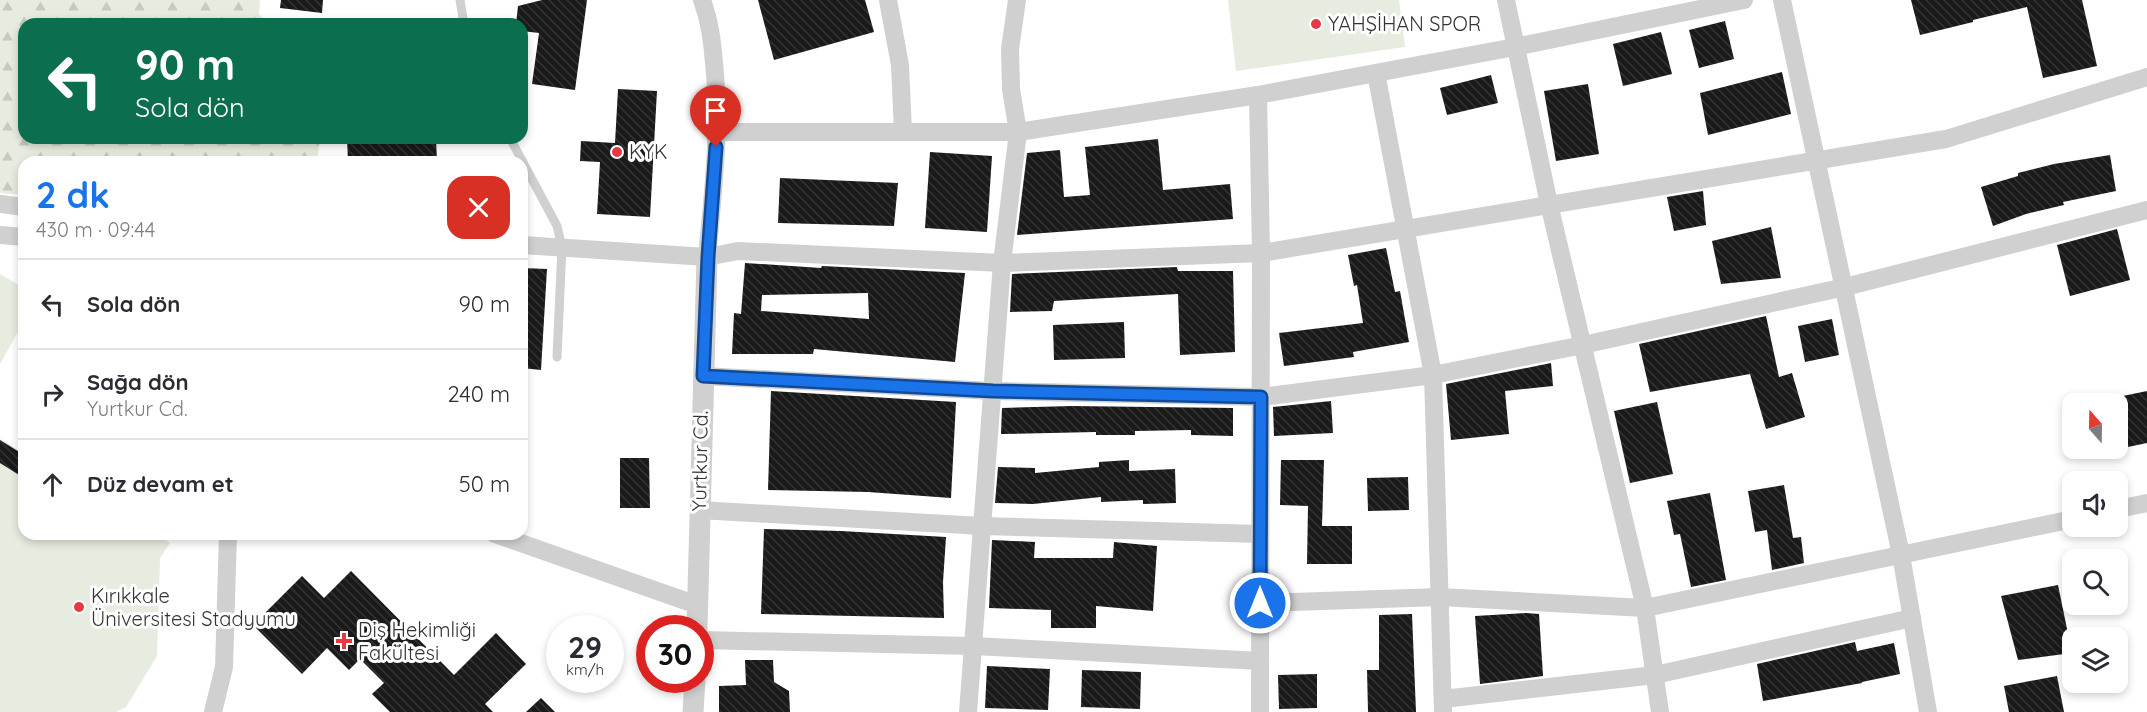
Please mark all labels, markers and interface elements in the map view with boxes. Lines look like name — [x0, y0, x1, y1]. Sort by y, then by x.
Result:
place label: YAHŞİHAN SPOR — [1328, 11, 1481, 36]
marker: YAHŞİHAN SPOR — [1309, 17, 1323, 31]
text: 90 m — [135, 38, 235, 91]
icon: left — [36, 42, 114, 120]
pin — [690, 85, 741, 147]
text: Sola dön — [135, 90, 245, 124]
icon: arrive — [699, 94, 732, 127]
place label: KYK — [629, 139, 668, 164]
marker: KYK — [610, 145, 624, 159]
text: 2 dk — [36, 172, 110, 217]
button: close — [447, 176, 510, 239]
text: 430 m · 09:44 — [36, 217, 155, 242]
icon: left — [36, 288, 69, 321]
text: Sola dön — [87, 290, 180, 318]
text: 90 m — [459, 290, 510, 318]
text: Sağa dön — [87, 368, 189, 396]
icon: right — [36, 378, 69, 411]
text: 240 m — [447, 380, 510, 408]
north arrow — [2062, 393, 2128, 459]
map controls — [2062, 393, 2128, 693]
text: Yurtkur Cd. — [87, 396, 188, 421]
street label: Yurtkur Cd. — [686, 410, 713, 511]
icon: ahead — [36, 468, 69, 501]
text: Düz devam et — [87, 470, 234, 498]
text: 50 m — [459, 470, 510, 498]
button: sound — [2062, 471, 2128, 537]
button: search — [2062, 549, 2128, 615]
position arrow — [1228, 571, 1292, 635]
place label: Kırıkkale Üniversitesi Stadyumu — [91, 583, 296, 631]
marker: Kırıkkale Üniversitesi Stadyumu — [72, 600, 86, 614]
speed limit sign: 30 — [636, 615, 714, 693]
place label: Diş Hekimliği Fakültesi — [358, 617, 476, 665]
button: layers — [2062, 627, 2128, 693]
text: 29 — [568, 628, 602, 666]
marker: Diş Hekimliği Fakültesi — [335, 632, 353, 650]
text: km/h — [566, 660, 604, 679]

